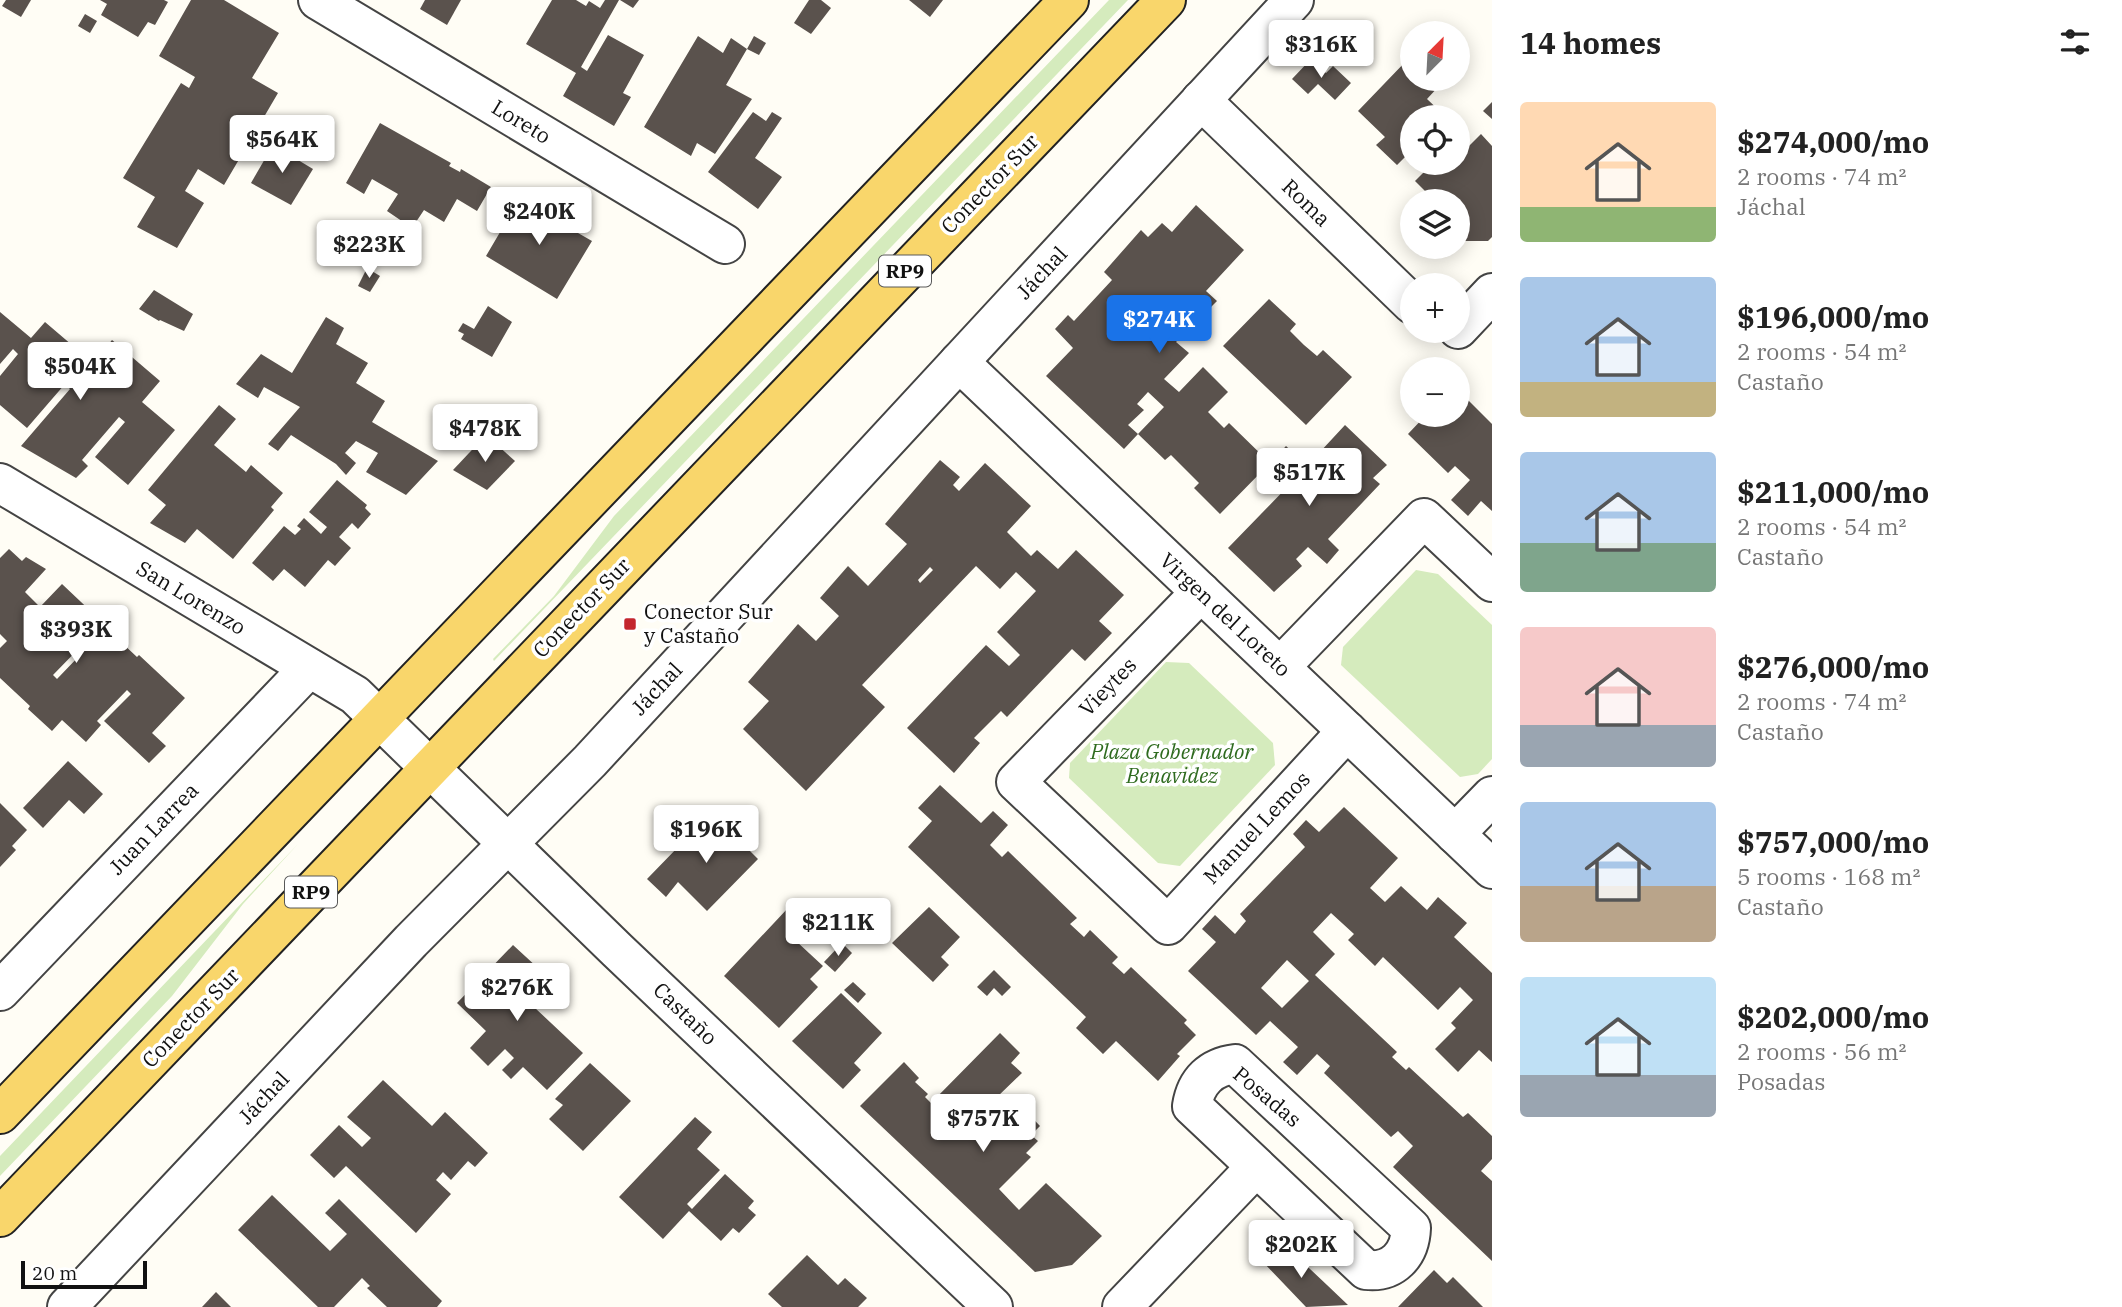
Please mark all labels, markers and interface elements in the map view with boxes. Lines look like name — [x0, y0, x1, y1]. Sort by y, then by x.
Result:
pin: $316K — [1272, 20, 1370, 80]
north arrow — [1400, 21, 1470, 91]
map controls — [1400, 21, 1470, 427]
text: 14 homes — [1520, 23, 1661, 62]
icon: filters — [2056, 23, 2094, 61]
text: $316K — [1285, 28, 1357, 58]
street label: Loreto — [487, 93, 556, 150]
button: locate — [1400, 105, 1470, 175]
pin: $564K — [233, 116, 331, 175]
text: $274,000/mo — [1737, 122, 1929, 161]
text: $564K — [246, 123, 318, 153]
street label: Conector Sur — [934, 127, 1045, 239]
icon: home — [1576, 130, 1660, 214]
text: 2 rooms · 74 m² — [1737, 161, 1907, 191]
street label: Roma — [1276, 172, 1337, 232]
pin: $240K — [490, 188, 588, 247]
button: layers — [1400, 189, 1470, 259]
text: Jáchal — [1737, 191, 1806, 221]
text: $240K — [503, 195, 575, 225]
pin: $223K — [320, 220, 418, 280]
text: $223K — [333, 228, 405, 258]
street label: Jáchal — [1010, 240, 1073, 305]
road number: RP9 — [879, 256, 931, 286]
button: + — [1400, 273, 1470, 343]
pin: $274K — [1110, 296, 1208, 355]
text: $196,000/mo — [1737, 297, 1929, 336]
text: $274K — [1123, 303, 1195, 333]
icon: home — [1576, 305, 1660, 389]
text: 2 rooms · 54 m² — [1737, 336, 1907, 366]
pin: $504K — [31, 342, 129, 402]
text: $504K — [44, 350, 116, 380]
button: − — [1400, 357, 1470, 427]
text: Castaño — [1737, 366, 1824, 396]
pin: $478K — [436, 405, 534, 464]
text: $478K — [449, 412, 521, 442]
pin: $517K — [1260, 448, 1358, 508]
text: $517K — [1273, 456, 1345, 486]
text: $211,000/mo — [1737, 472, 1929, 511]
icon: home — [1576, 480, 1660, 564]
text: 2 rooms · 54 m² — [1737, 511, 1907, 541]
text: Castaño — [1737, 541, 1824, 571]
street label: Virgen del Loreto — [1154, 546, 1297, 682]
street label: Conector Sur — [526, 551, 637, 663]
street label: San Lorenzo — [132, 554, 251, 641]
place label: Conector Sur y Castaño — [644, 597, 774, 649]
pin: $393K — [27, 606, 125, 665]
text: $393K — [40, 613, 112, 643]
marker: Conector Sur y Castaño — [622, 616, 638, 632]
text: $276,000/mo — [1737, 647, 1929, 686]
street label: Vieytes — [1072, 651, 1142, 722]
icon: home — [1576, 655, 1660, 739]
street label: Jáchal — [625, 656, 688, 721]
text: 2 rooms · 74 m² — [1737, 686, 1907, 716]
text: Castaño — [1737, 716, 1824, 746]
park label: Plaza Gobernador Benavidez — [1089, 737, 1254, 789]
street label: Manuel Lemos — [1197, 765, 1316, 890]
street label: Juan Larrea — [102, 776, 204, 880]
pin: $196K — [657, 806, 755, 865]
text: $196K — [670, 813, 742, 843]
text: $757,000/mo — [1737, 822, 1929, 861]
icon: home — [1576, 830, 1660, 914]
text: 5 rooms · 168 m² — [1737, 861, 1920, 891]
road number: RP9 — [285, 876, 337, 908]
text: Castaño — [1737, 891, 1824, 921]
pin: $211K — [789, 898, 887, 958]
text: $211K — [802, 906, 874, 936]
street label: Conector Sur — [135, 961, 246, 1073]
pin: $276K — [468, 964, 566, 1023]
text: $276K — [481, 971, 553, 1001]
street label: Castaño — [648, 976, 724, 1051]
text: $202,000/mo — [1737, 997, 1929, 1036]
icon: home — [1576, 1005, 1660, 1089]
text: 2 rooms · 56 m² — [1737, 1036, 1907, 1066]
street label: Posadas — [1228, 1060, 1308, 1133]
street label: Jáchal — [232, 1065, 295, 1130]
text: Posadas — [1737, 1066, 1825, 1096]
pin: $757K — [934, 1094, 1032, 1154]
text: $757K — [947, 1102, 1019, 1132]
pin: $202K — [1252, 1220, 1350, 1280]
text: $202K — [1265, 1228, 1337, 1258]
scale bar — [21, 1258, 147, 1290]
text: 20 m — [32, 1261, 77, 1285]

